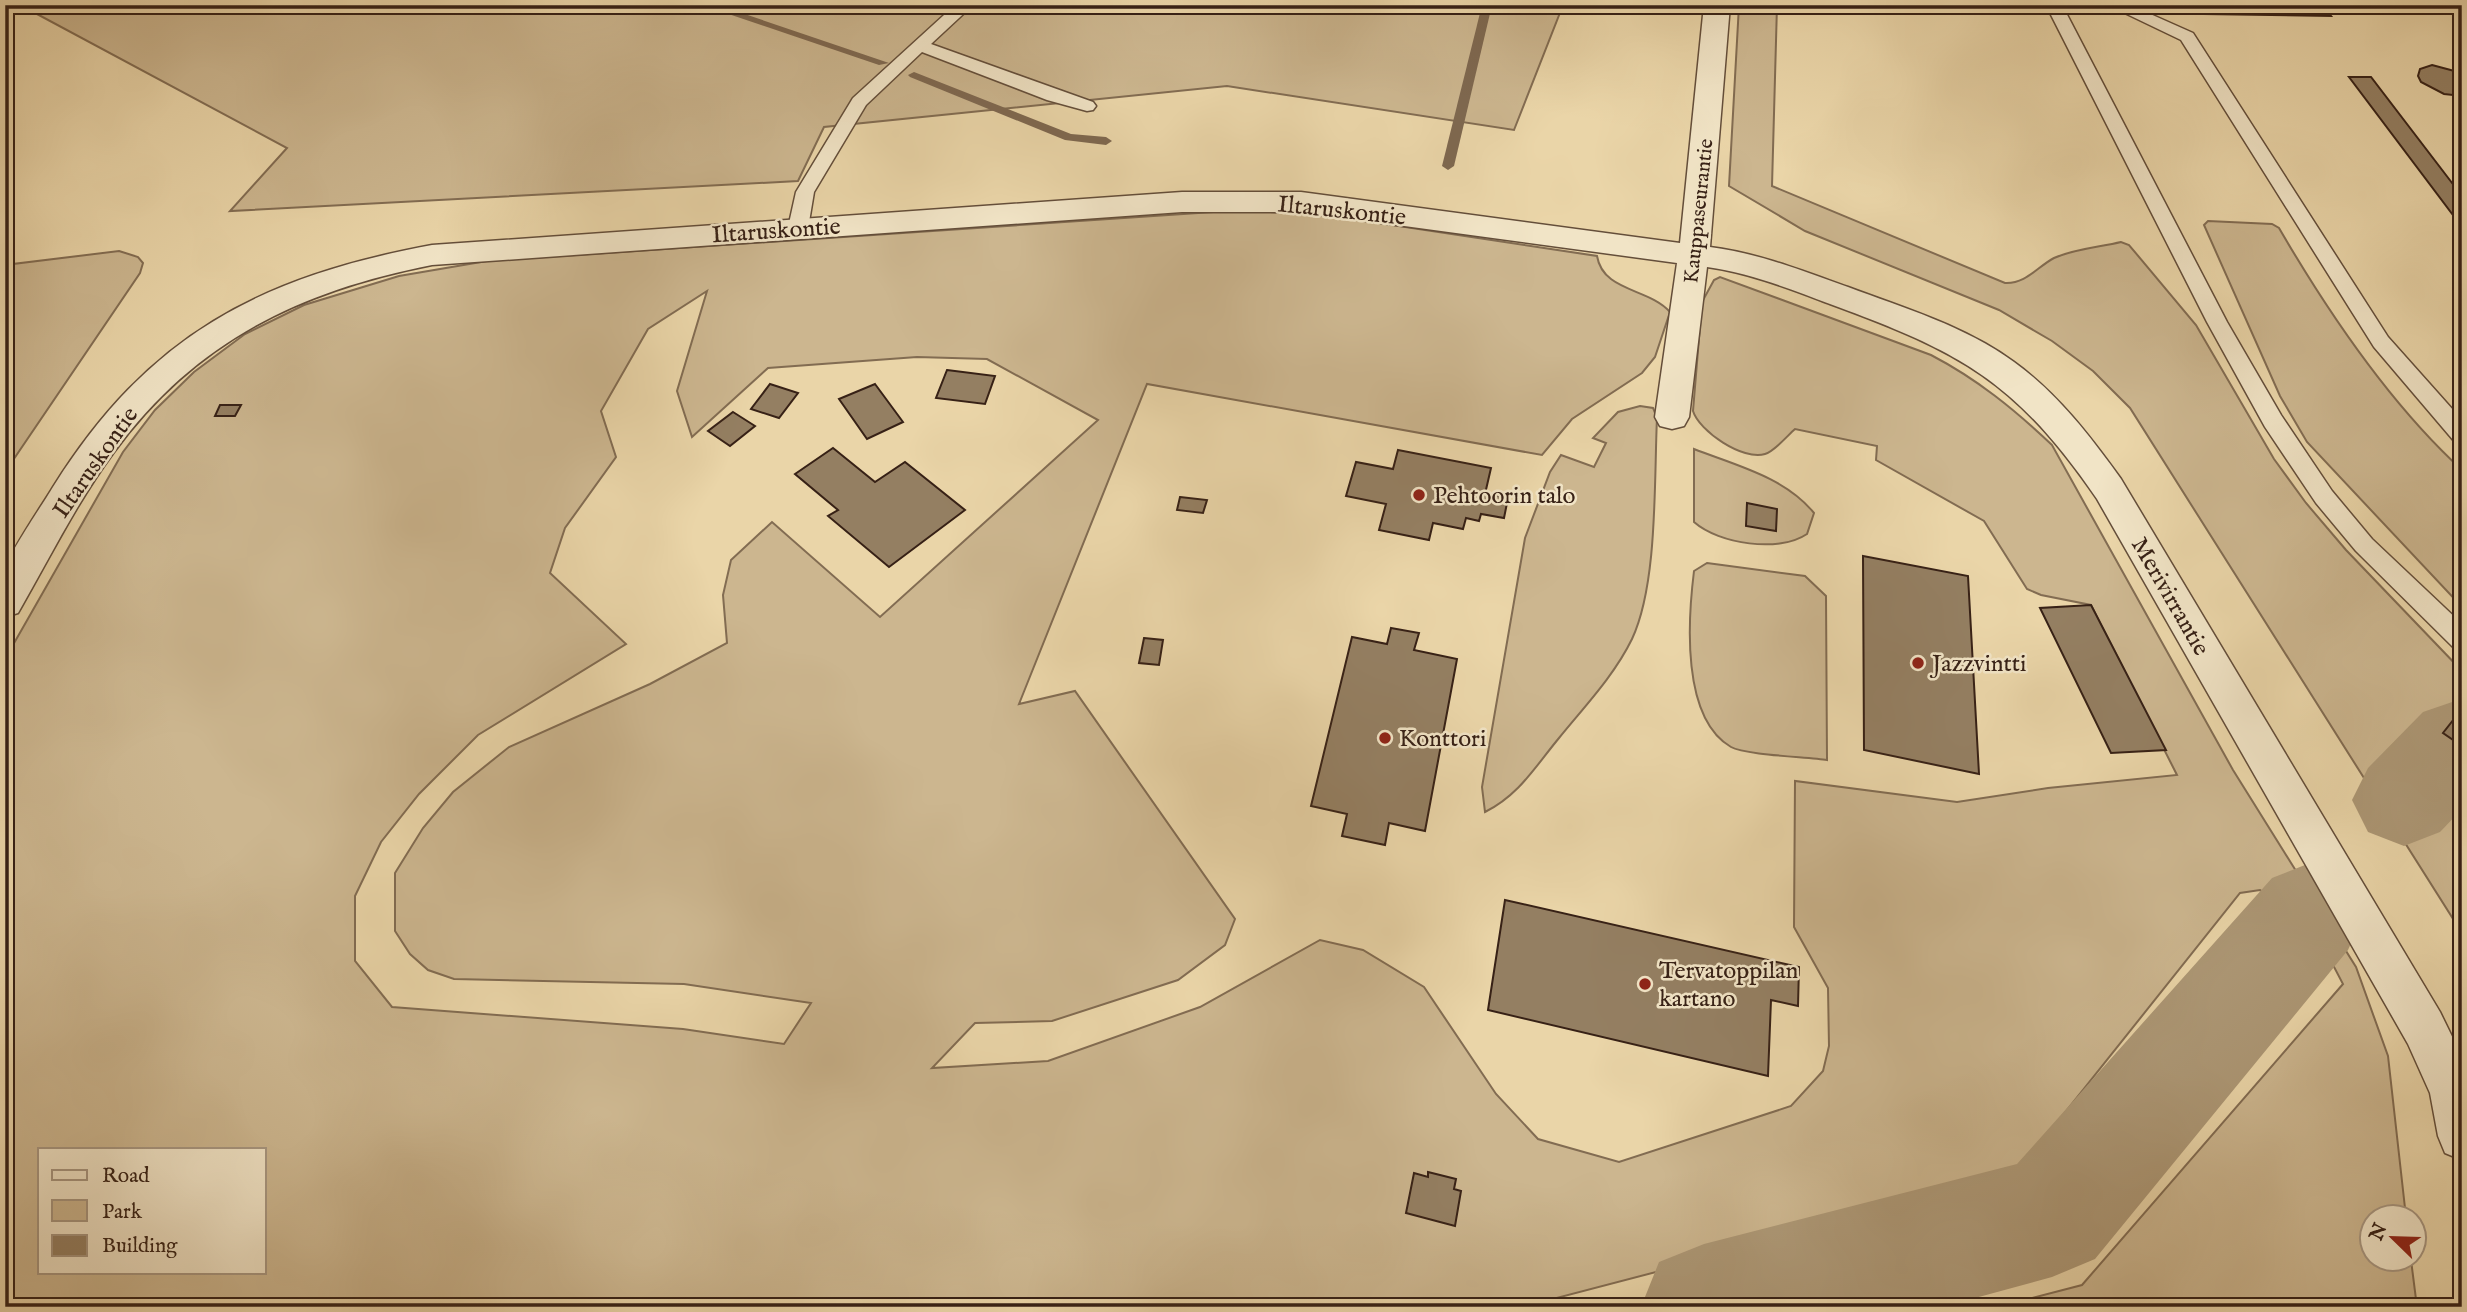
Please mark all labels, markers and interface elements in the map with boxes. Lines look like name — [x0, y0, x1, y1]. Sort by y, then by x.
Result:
street label: Kauppaseurantie — [1678, 137, 1721, 285]
street label: Iltaruskontie — [1276, 189, 1408, 234]
street label: Iltaruskontie — [711, 212, 842, 251]
street label: Iltaruskontie — [47, 401, 146, 525]
place label: Pehtoorin talo — [1433, 481, 1576, 512]
marker: Pehtoorin talo — [1411, 487, 1427, 503]
street label: Merivirrantie — [2123, 532, 2216, 662]
place label: Jazzvintti — [1929, 649, 2026, 680]
marker: Jazzvintti — [1910, 655, 1926, 671]
place label: Konttori — [1399, 724, 1486, 755]
marker: Konttori — [1377, 730, 1393, 746]
place label: Tervatoppilan kartano — [1659, 956, 1799, 1015]
marker: Tervatoppilan kartano — [1637, 976, 1653, 992]
legend — [38, 1148, 266, 1274]
text: Road — [102, 1163, 150, 1190]
text: Park — [102, 1199, 143, 1226]
north arrow — [2358, 1204, 2428, 1274]
text: N — [2365, 1219, 2394, 1245]
text: Building — [102, 1233, 178, 1260]

